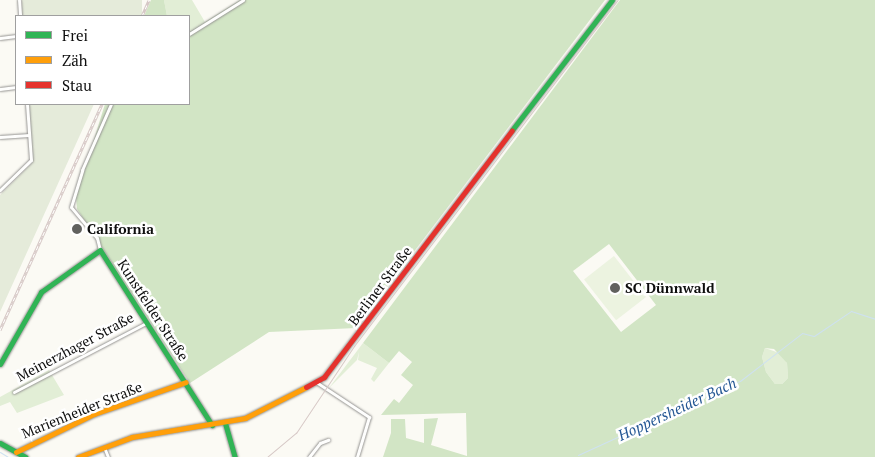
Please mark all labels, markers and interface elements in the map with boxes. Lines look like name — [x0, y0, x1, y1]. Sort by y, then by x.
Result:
legend — [15, 15, 190, 105]
text: Frei — [62, 25, 88, 45]
text: Zäh — [62, 50, 88, 70]
text: Stau — [62, 75, 92, 95]
place label: California — [87, 221, 154, 237]
marker: California — [71, 223, 83, 235]
street label: Berliner Straße — [345, 243, 415, 329]
street label: Kunstfelder Straße — [114, 256, 192, 364]
place label: SC Dünnwald — [625, 280, 715, 296]
marker: SC Dünnwald — [609, 282, 621, 294]
street label: Meinerzhager Straße — [13, 309, 137, 385]
water label: Hoppersheider Bach — [615, 374, 739, 444]
street label: Marienheider Straße — [19, 378, 145, 442]

